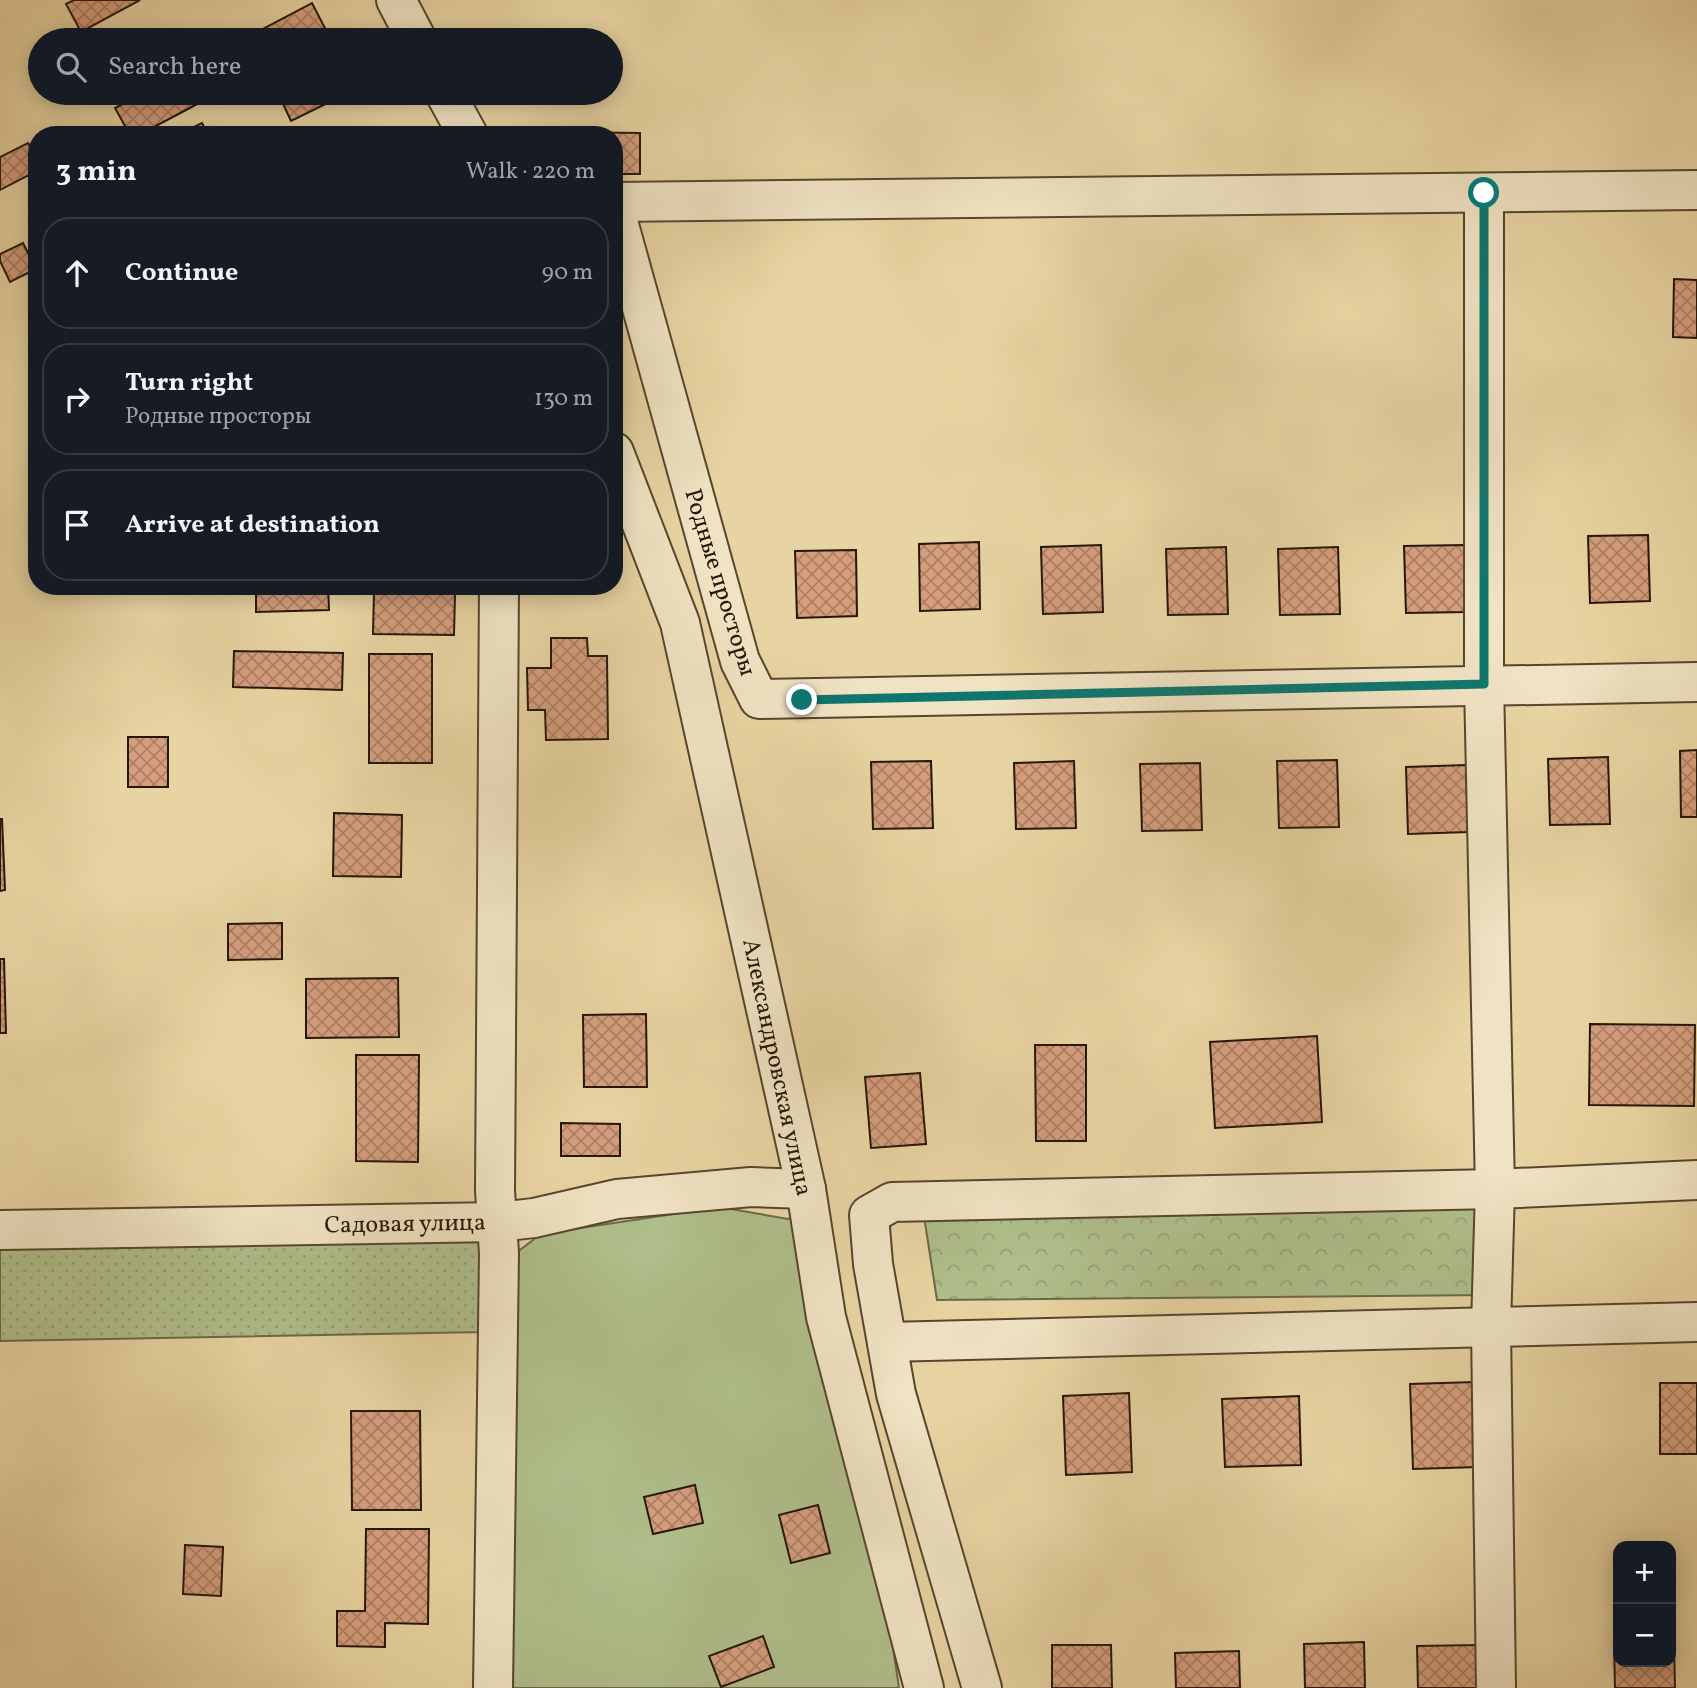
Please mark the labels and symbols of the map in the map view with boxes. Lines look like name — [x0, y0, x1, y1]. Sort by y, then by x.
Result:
route start — [1468, 177, 1499, 208]
street label: Родные просторы — [674, 485, 764, 681]
route end — [786, 684, 817, 715]
street label: Александровская улица — [732, 936, 820, 1199]
street label: Садовая улица — [324, 1207, 486, 1243]

